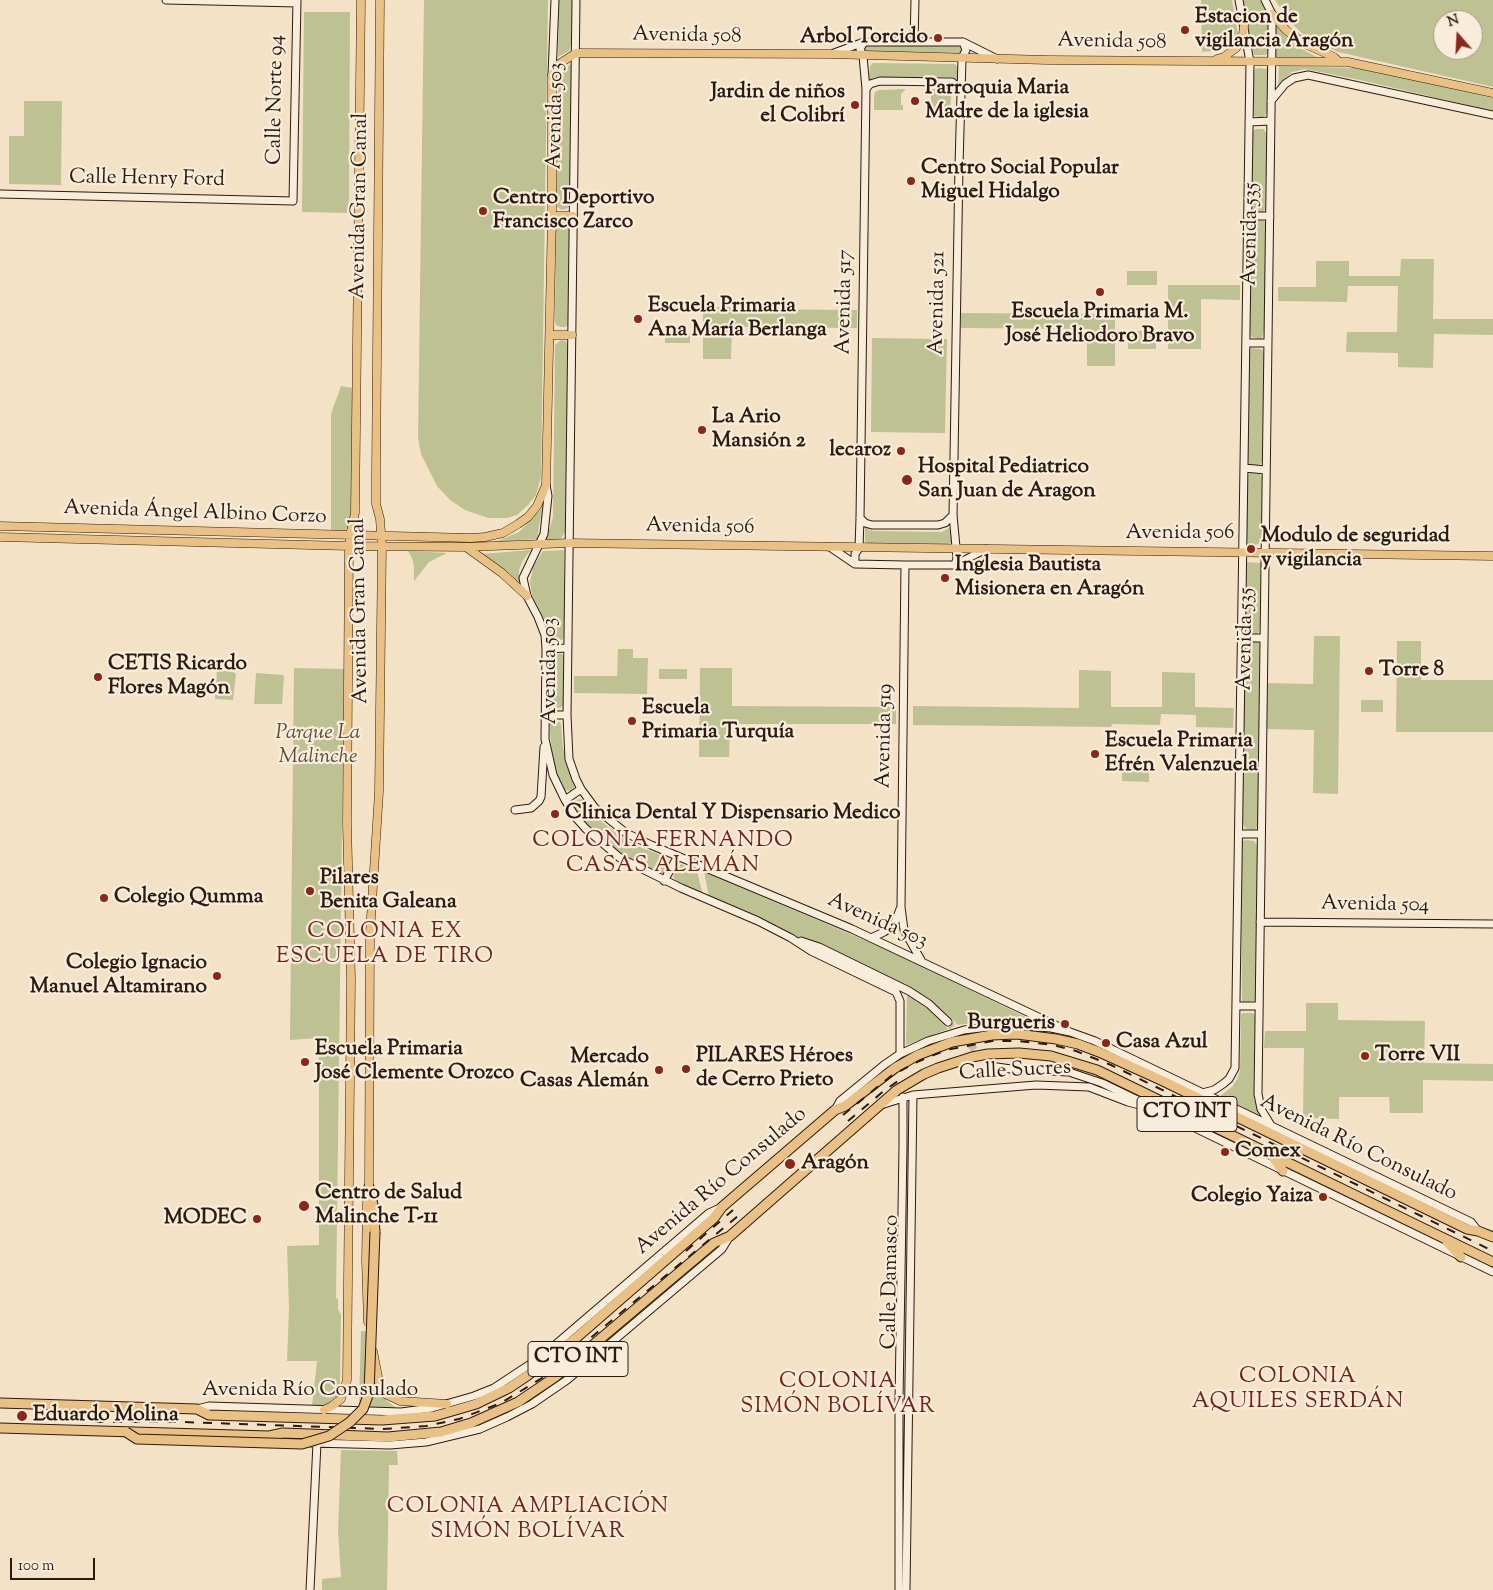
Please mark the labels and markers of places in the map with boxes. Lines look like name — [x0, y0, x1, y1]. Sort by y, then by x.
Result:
place label: Estacion de vigilancia Aragón — [1195, 5, 1353, 55]
marker: Estacion de vigilancia Aragón — [1179, 24, 1191, 36]
place label: Arbol Torcido — [800, 25, 928, 51]
marker: Arbol Torcido — [932, 32, 944, 44]
place label: Parroquia Maria Madre de la iglesia — [925, 76, 1089, 126]
place label: Jardin de niños el Colibrí — [711, 80, 845, 130]
marker: Parroquia Maria Madre de la iglesia — [909, 95, 921, 107]
marker: Jardin de niños el Colibrí — [849, 99, 861, 111]
place label: Centro Social Popular Miguel Hidalgo — [921, 156, 1119, 206]
marker: Centro Social Popular Miguel Hidalgo — [905, 175, 917, 187]
place label: Centro Deportivo Francisco Zarco — [493, 186, 654, 236]
marker: Centro Deportivo Francisco Zarco — [477, 205, 489, 217]
marker: Escuela Primaria M. José Heliodoro Bravo — [1094, 286, 1106, 298]
place label: Escuela Primaria Ana María Berlanga — [648, 294, 827, 344]
place label: Escuela Primaria M. José Heliodoro Bravo — [1006, 300, 1194, 350]
marker: Escuela Primaria Ana María Berlanga — [632, 313, 644, 325]
place label: La Ario Mansión 2 — [712, 405, 806, 455]
marker: La Ario Mansión 2 — [696, 424, 708, 436]
place label: lecaroz — [829, 438, 891, 464]
marker: lecaroz — [895, 445, 907, 457]
place label: Hospital Pediatrico San Juan de Aragon — [918, 455, 1096, 505]
marker: Hospital Pediatrico San Juan de Aragon — [900, 473, 914, 487]
place label: Modulo de seguridad y vigilancia — [1261, 524, 1450, 574]
marker: Modulo de seguridad y vigilancia — [1245, 543, 1257, 555]
place label: Inglesia Bautista Misionera en Aragón — [955, 553, 1144, 603]
marker: Inglesia Bautista Misionera en Aragón — [939, 572, 951, 584]
place label: CETIS Ricardo Flores Magón — [108, 652, 247, 702]
place label: Torre 8 — [1379, 658, 1444, 684]
marker: Torre 8 — [1363, 665, 1375, 677]
marker: CETIS Ricardo Flores Magón — [92, 671, 104, 683]
place label: Escuela Primaria Turquía — [642, 696, 794, 746]
marker: Escuela Primaria Turquía — [626, 715, 638, 727]
place label: Escuela Primaria Efrén Valenzuela — [1105, 729, 1258, 779]
marker: Escuela Primaria Efrén Valenzuela — [1089, 748, 1101, 760]
place label: Clinica Dental Y Dispensario Medico — [565, 801, 900, 827]
marker: Clinica Dental Y Dispensario Medico — [549, 808, 561, 820]
place label: Pilares Benita Galeana — [320, 866, 457, 916]
place label: Colegio Qumma — [114, 885, 263, 911]
marker: Pilares Benita Galeana — [304, 885, 316, 897]
marker: Colegio Qumma — [98, 892, 110, 904]
place label: Colegio Ignacio Manuel Altamirano — [30, 951, 207, 1001]
marker: Colegio Ignacio Manuel Altamirano — [211, 970, 223, 982]
place label: Burgueris — [968, 1011, 1055, 1037]
marker: Burgueris — [1059, 1018, 1071, 1030]
place label: Casa Azul — [1116, 1030, 1208, 1056]
place label: Escuela Primaria José Clemente Orozco — [315, 1037, 514, 1087]
marker: Casa Azul — [1100, 1037, 1112, 1049]
place label: Torre VII — [1375, 1043, 1460, 1069]
place label: PILARES Héroes de Cerro Prieto — [696, 1044, 853, 1094]
place label: Mercado Casas Alemán — [520, 1045, 649, 1095]
marker: Torre VII — [1359, 1050, 1371, 1062]
marker: Escuela Primaria José Clemente Orozco — [299, 1056, 311, 1068]
marker: PILARES Héroes de Cerro Prieto — [680, 1063, 692, 1075]
marker: Mercado Casas Alemán — [653, 1064, 665, 1076]
place label: Comex — [1235, 1139, 1301, 1165]
marker: Comex — [1219, 1146, 1231, 1158]
place label: Aragón — [801, 1151, 869, 1177]
marker: Aragón — [783, 1157, 797, 1171]
place label: Centro de Salud Malinche T-11 — [315, 1181, 462, 1231]
place label: Colegio Yaiza — [1191, 1184, 1313, 1210]
marker: Colegio Yaiza — [1317, 1191, 1329, 1203]
marker: Centro de Salud Malinche T-11 — [297, 1199, 311, 1213]
place label: MODEC — [164, 1206, 247, 1232]
marker: MODEC — [251, 1213, 263, 1225]
place label: Eduardo Molina — [33, 1403, 179, 1429]
marker: Eduardo Molina — [15, 1409, 29, 1423]

